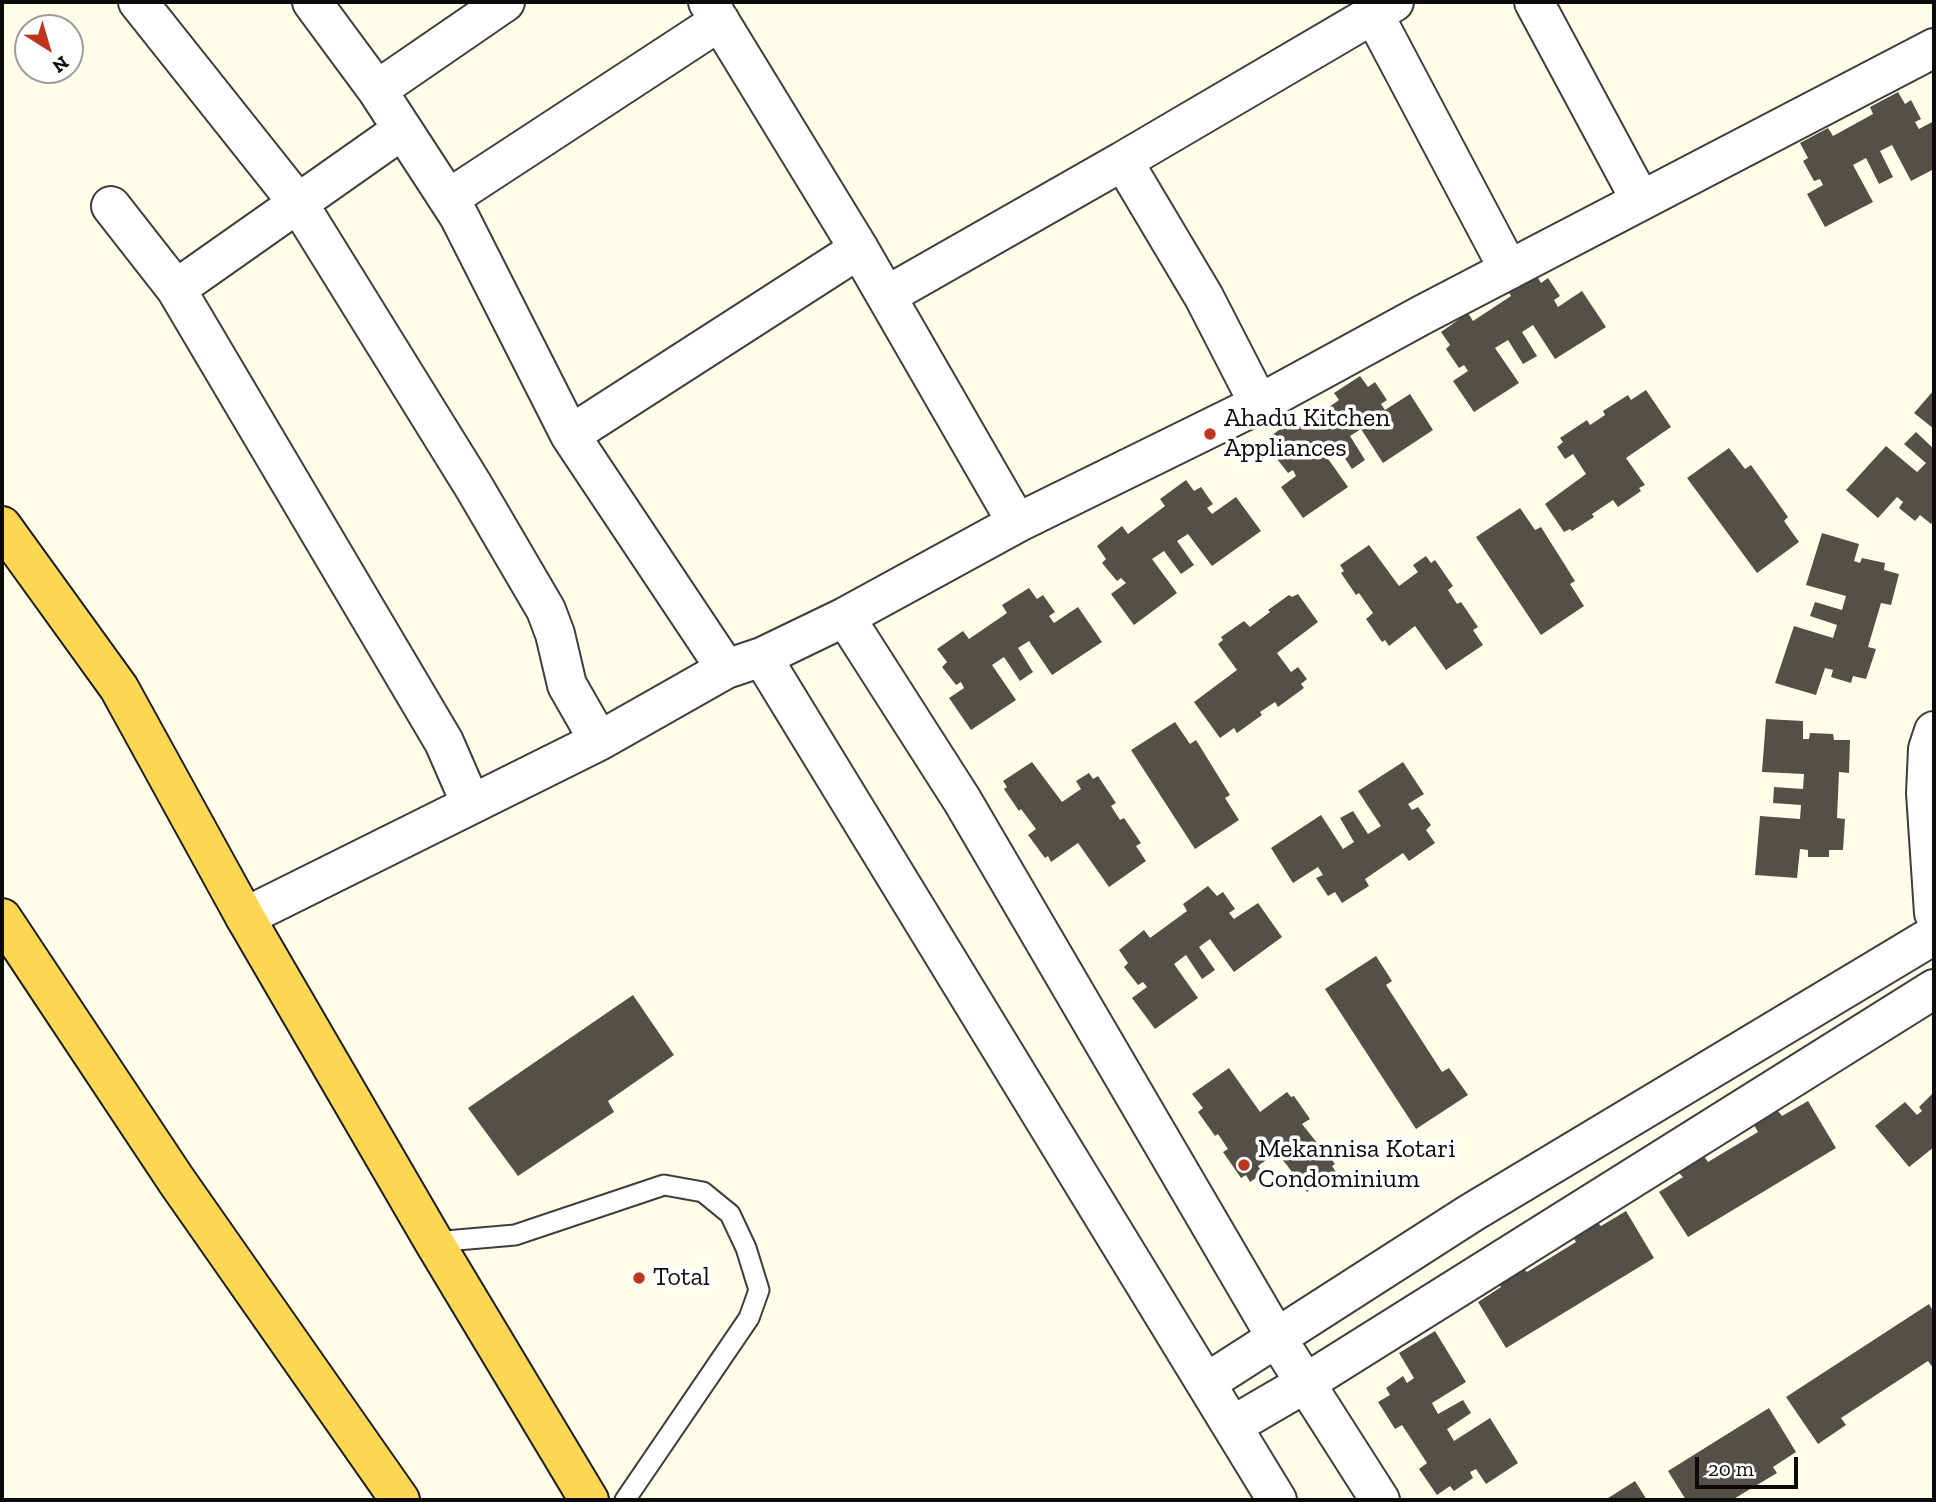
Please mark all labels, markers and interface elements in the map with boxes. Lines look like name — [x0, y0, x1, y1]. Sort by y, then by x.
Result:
north arrow — [14, 14, 84, 84]
text: N — [48, 51, 73, 78]
place label: Ahadu Kitchen Appliances — [1224, 403, 1390, 464]
marker: Ahadu Kitchen Appliances — [1202, 426, 1218, 442]
place label: Mekannisa Kotari Condominium — [1258, 1134, 1455, 1196]
marker: Mekannisa Kotari Condominium — [1236, 1157, 1252, 1173]
place label: Total — [653, 1262, 710, 1294]
marker: Total — [631, 1270, 647, 1286]
scale bar — [1698, 1442, 1801, 1486]
text: 20 m — [1708, 1456, 1754, 1481]

